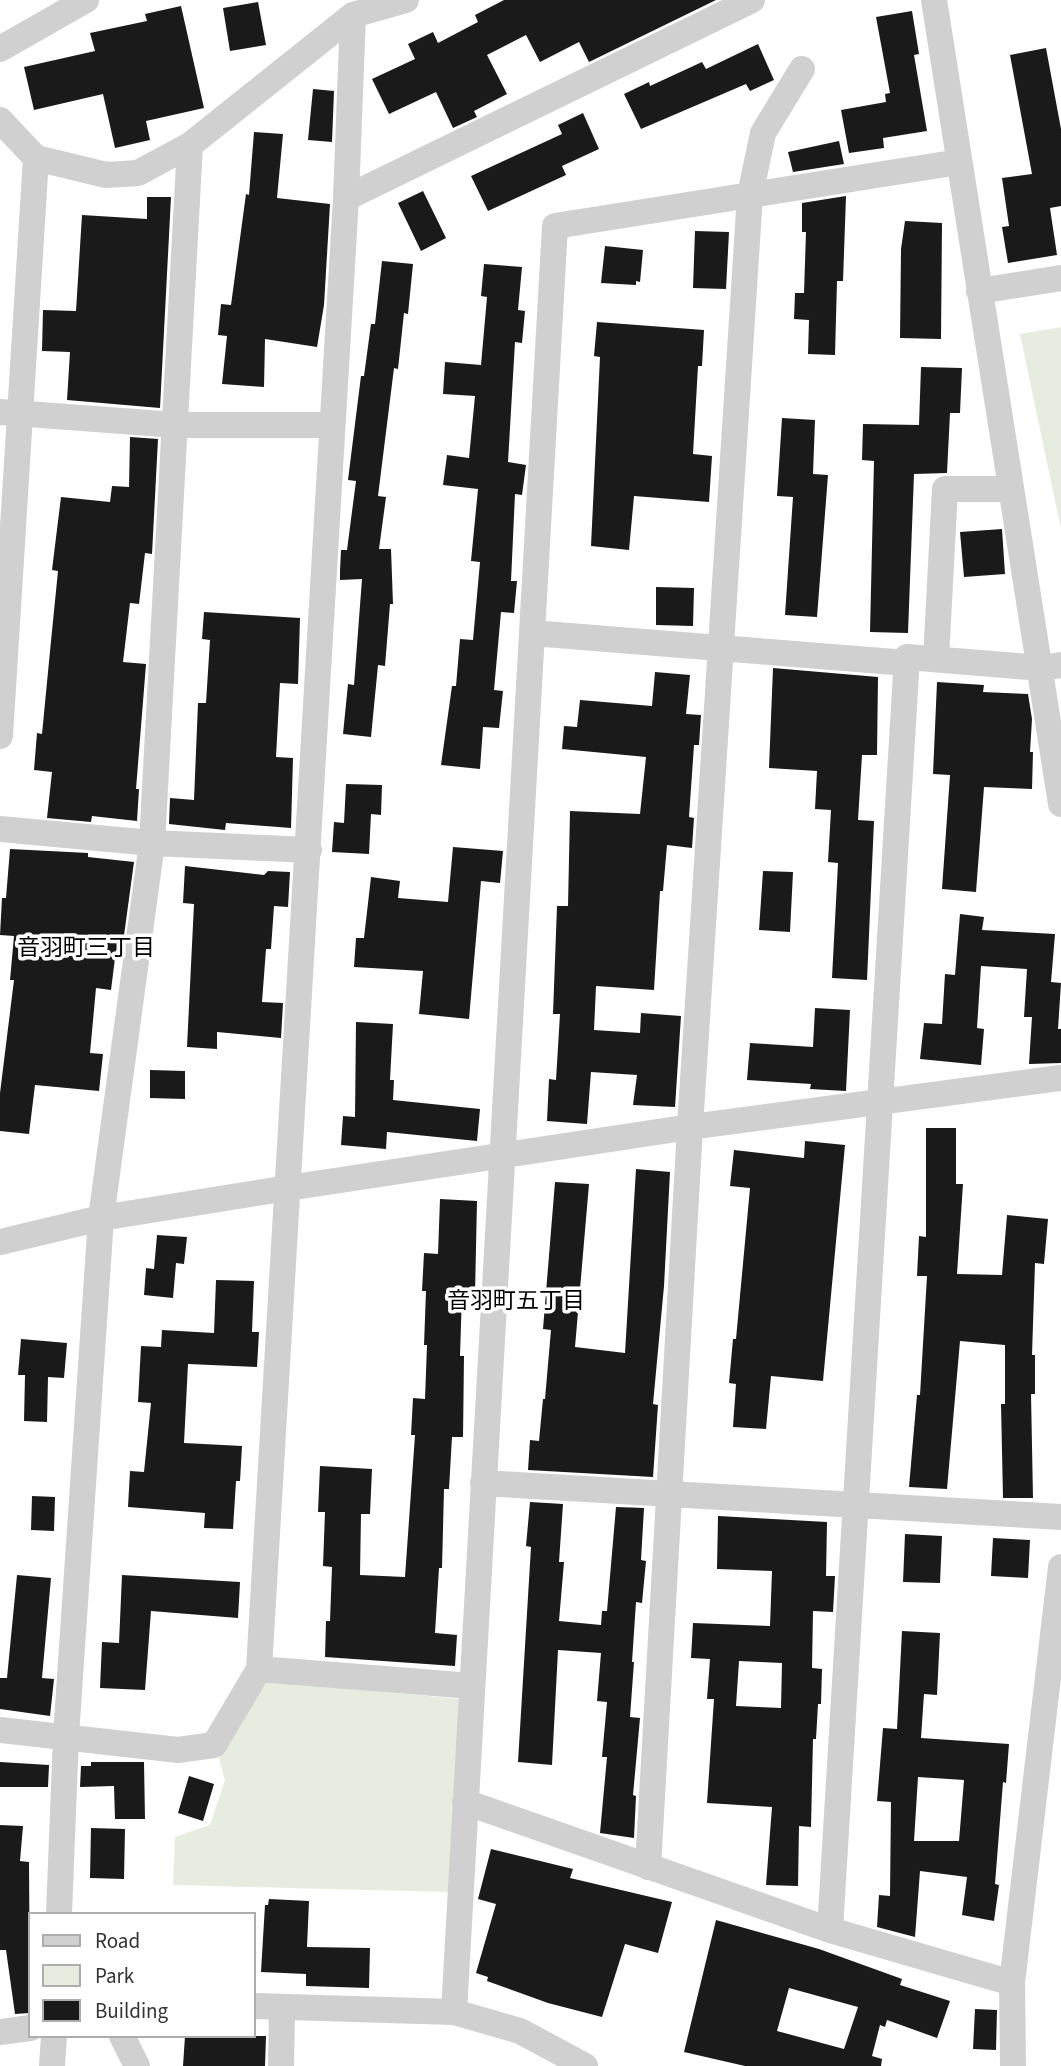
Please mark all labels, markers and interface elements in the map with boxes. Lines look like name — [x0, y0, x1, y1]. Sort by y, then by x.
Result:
district label: 音羽町三丁目 — [17, 936, 155, 964]
district label: 音羽町五丁目 — [447, 1289, 585, 1317]
legend — [28, 1912, 256, 2038]
text: Road — [95, 1926, 140, 1956]
text: Park — [95, 1961, 134, 1991]
text: Building — [95, 1996, 168, 2026]

